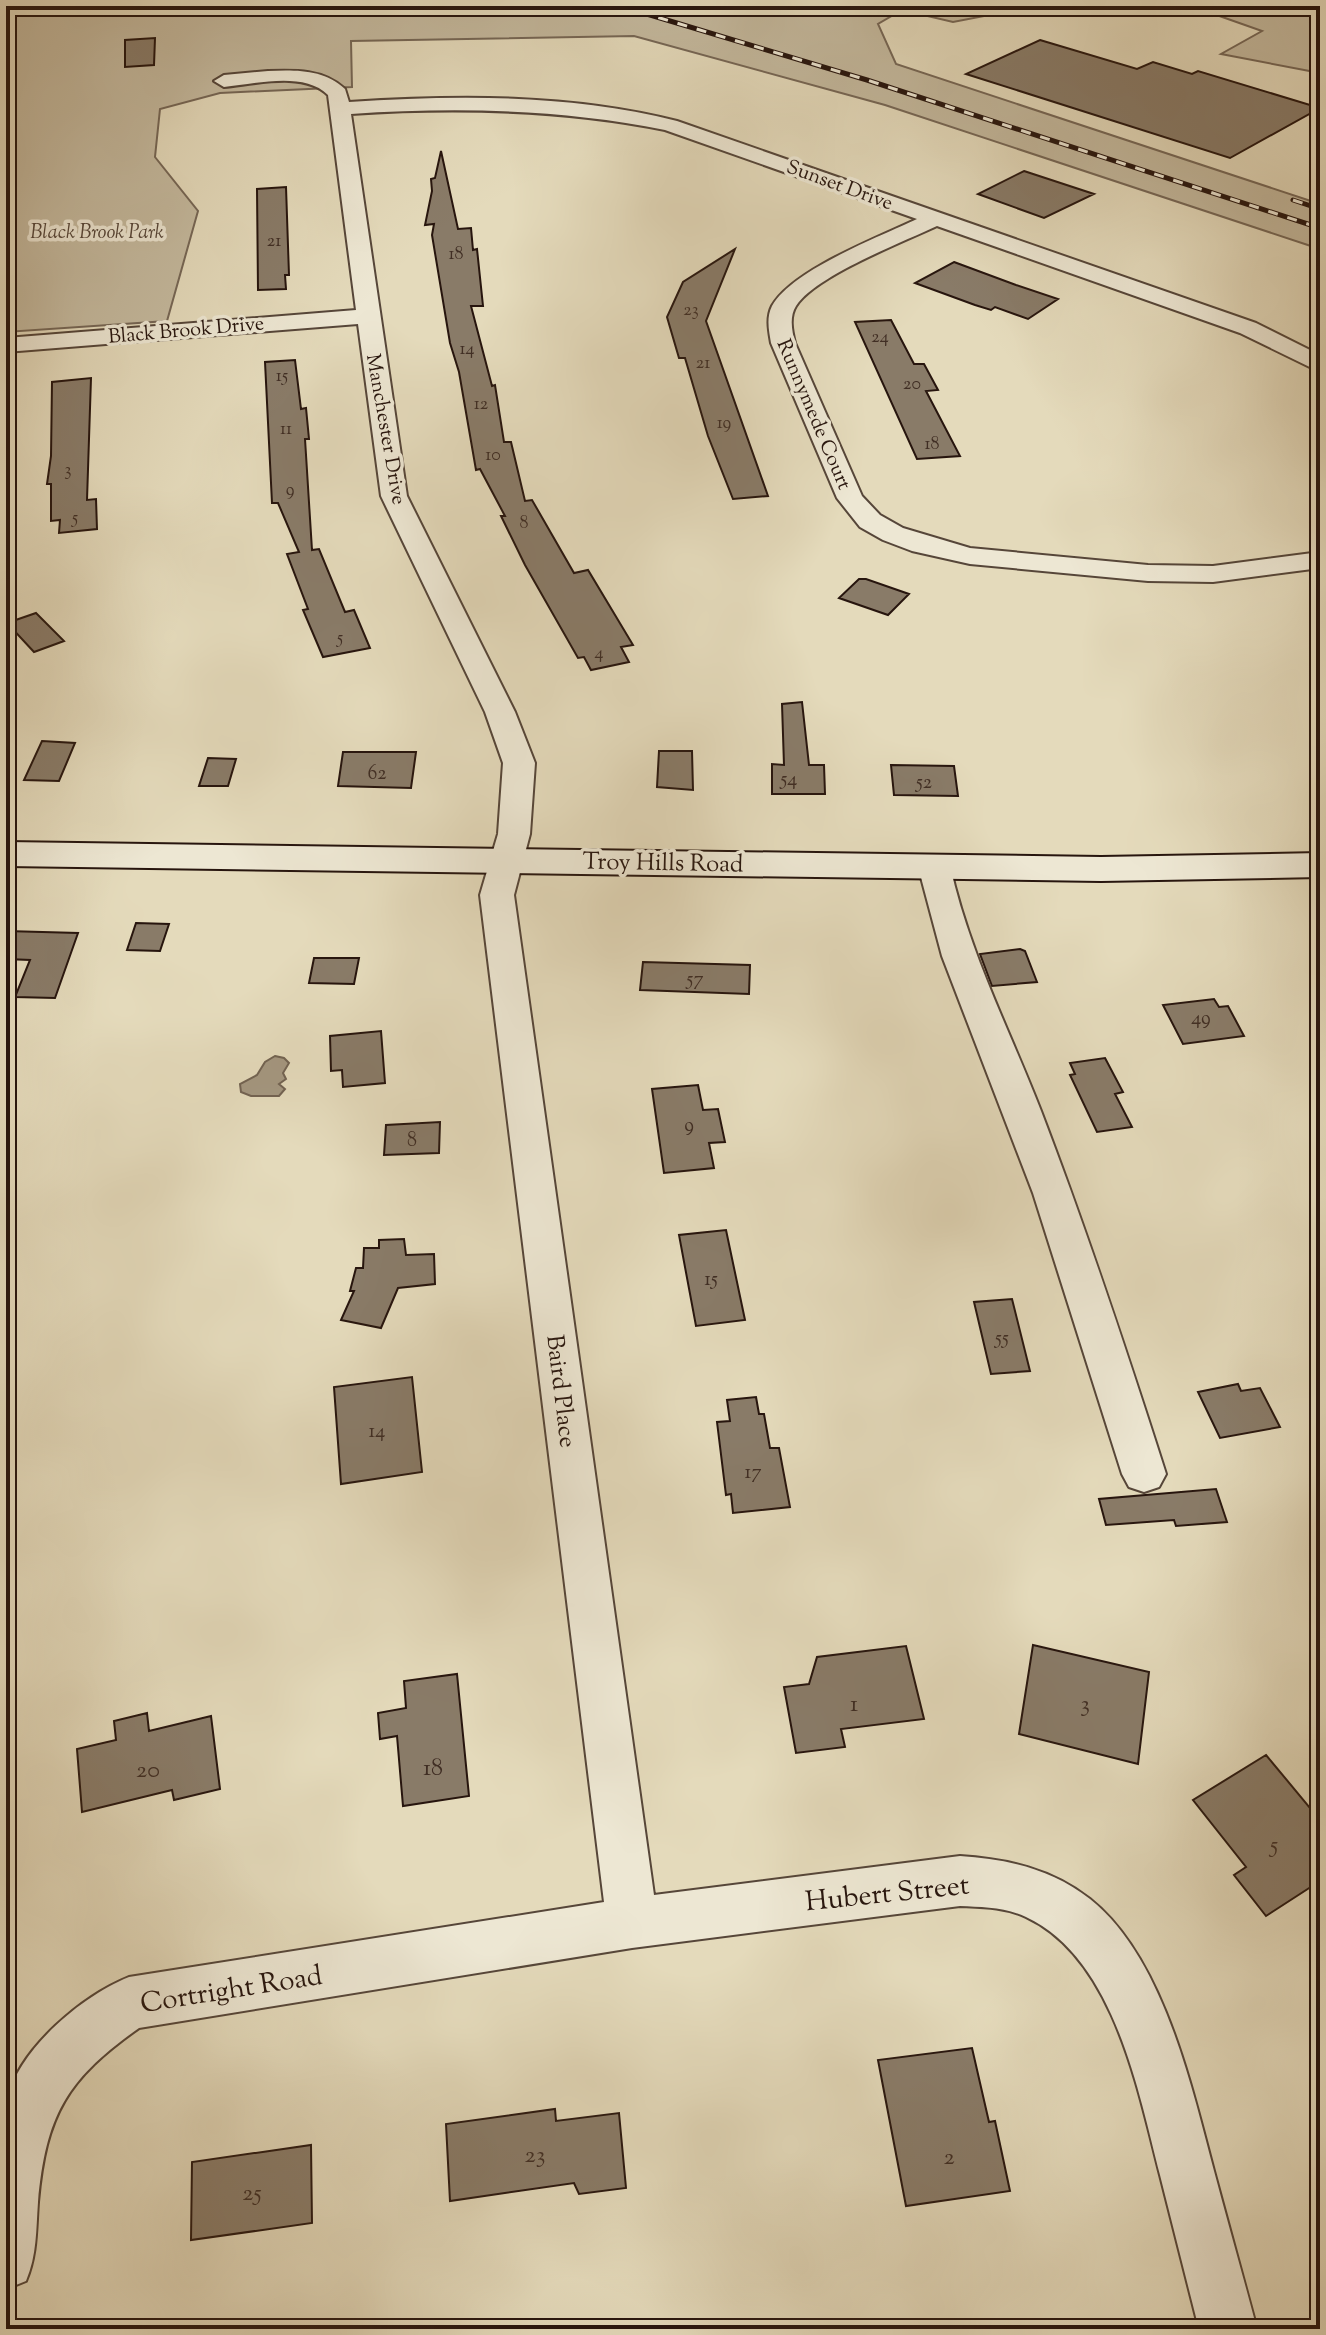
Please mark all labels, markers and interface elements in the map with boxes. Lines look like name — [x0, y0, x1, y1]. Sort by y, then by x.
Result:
street label: Sunset Drive — [782, 154, 897, 219]
park label: Black Brook Park — [30, 219, 164, 248]
house number: 21 — [267, 229, 281, 255]
house number: 18 — [448, 242, 464, 268]
house number: 23 — [683, 298, 699, 324]
street label: Black Brook Drive — [107, 310, 265, 353]
house number: 24 — [871, 325, 889, 351]
street label: Runnymede Court — [768, 335, 858, 495]
house number: 14 — [459, 337, 475, 363]
house number: 21 — [696, 351, 710, 377]
street label: Manchester Drive — [357, 352, 412, 507]
house number: 15 — [276, 364, 288, 390]
house number: 20 — [903, 372, 921, 398]
house number: 12 — [474, 392, 489, 418]
house number: 19 — [717, 411, 732, 437]
house number: 11 — [280, 417, 292, 443]
house number: 18 — [924, 432, 940, 458]
house number: 10 — [485, 443, 501, 469]
house number: 3 — [64, 458, 72, 484]
house number: 9 — [286, 478, 295, 504]
house number: 5 — [71, 506, 78, 532]
house number: 8 — [520, 511, 529, 537]
house number: 5 — [336, 626, 343, 652]
house number: 4 — [594, 641, 604, 667]
house number: 62 — [367, 760, 387, 789]
house number: 54 — [780, 766, 797, 795]
house number: 52 — [915, 769, 932, 798]
street label: Troy Hills Road — [582, 846, 744, 882]
house number: 57 — [686, 966, 703, 995]
house number: 49 — [1191, 1005, 1211, 1034]
house number: 9 — [684, 1112, 694, 1141]
house number: 8 — [407, 1127, 417, 1156]
house number: 15 — [704, 1266, 718, 1295]
house number: 55 — [994, 1325, 1009, 1354]
street label: Baird Place — [536, 1333, 584, 1450]
house number: 14 — [369, 1418, 385, 1447]
house number: 17 — [745, 1459, 761, 1488]
house number: 1 — [850, 1688, 858, 1722]
house number: 3 — [1080, 1688, 1090, 1722]
house number: 18 — [423, 1752, 443, 1786]
house number: 20 — [136, 1754, 160, 1788]
house number: 5 — [1268, 1829, 1278, 1863]
street label: Hubert Street — [803, 1866, 972, 1923]
street label: Cortright Road — [138, 1957, 326, 2025]
house number: 23 — [525, 2139, 545, 2173]
house number: 2 — [943, 2141, 955, 2175]
house number: 25 — [242, 2177, 262, 2211]

